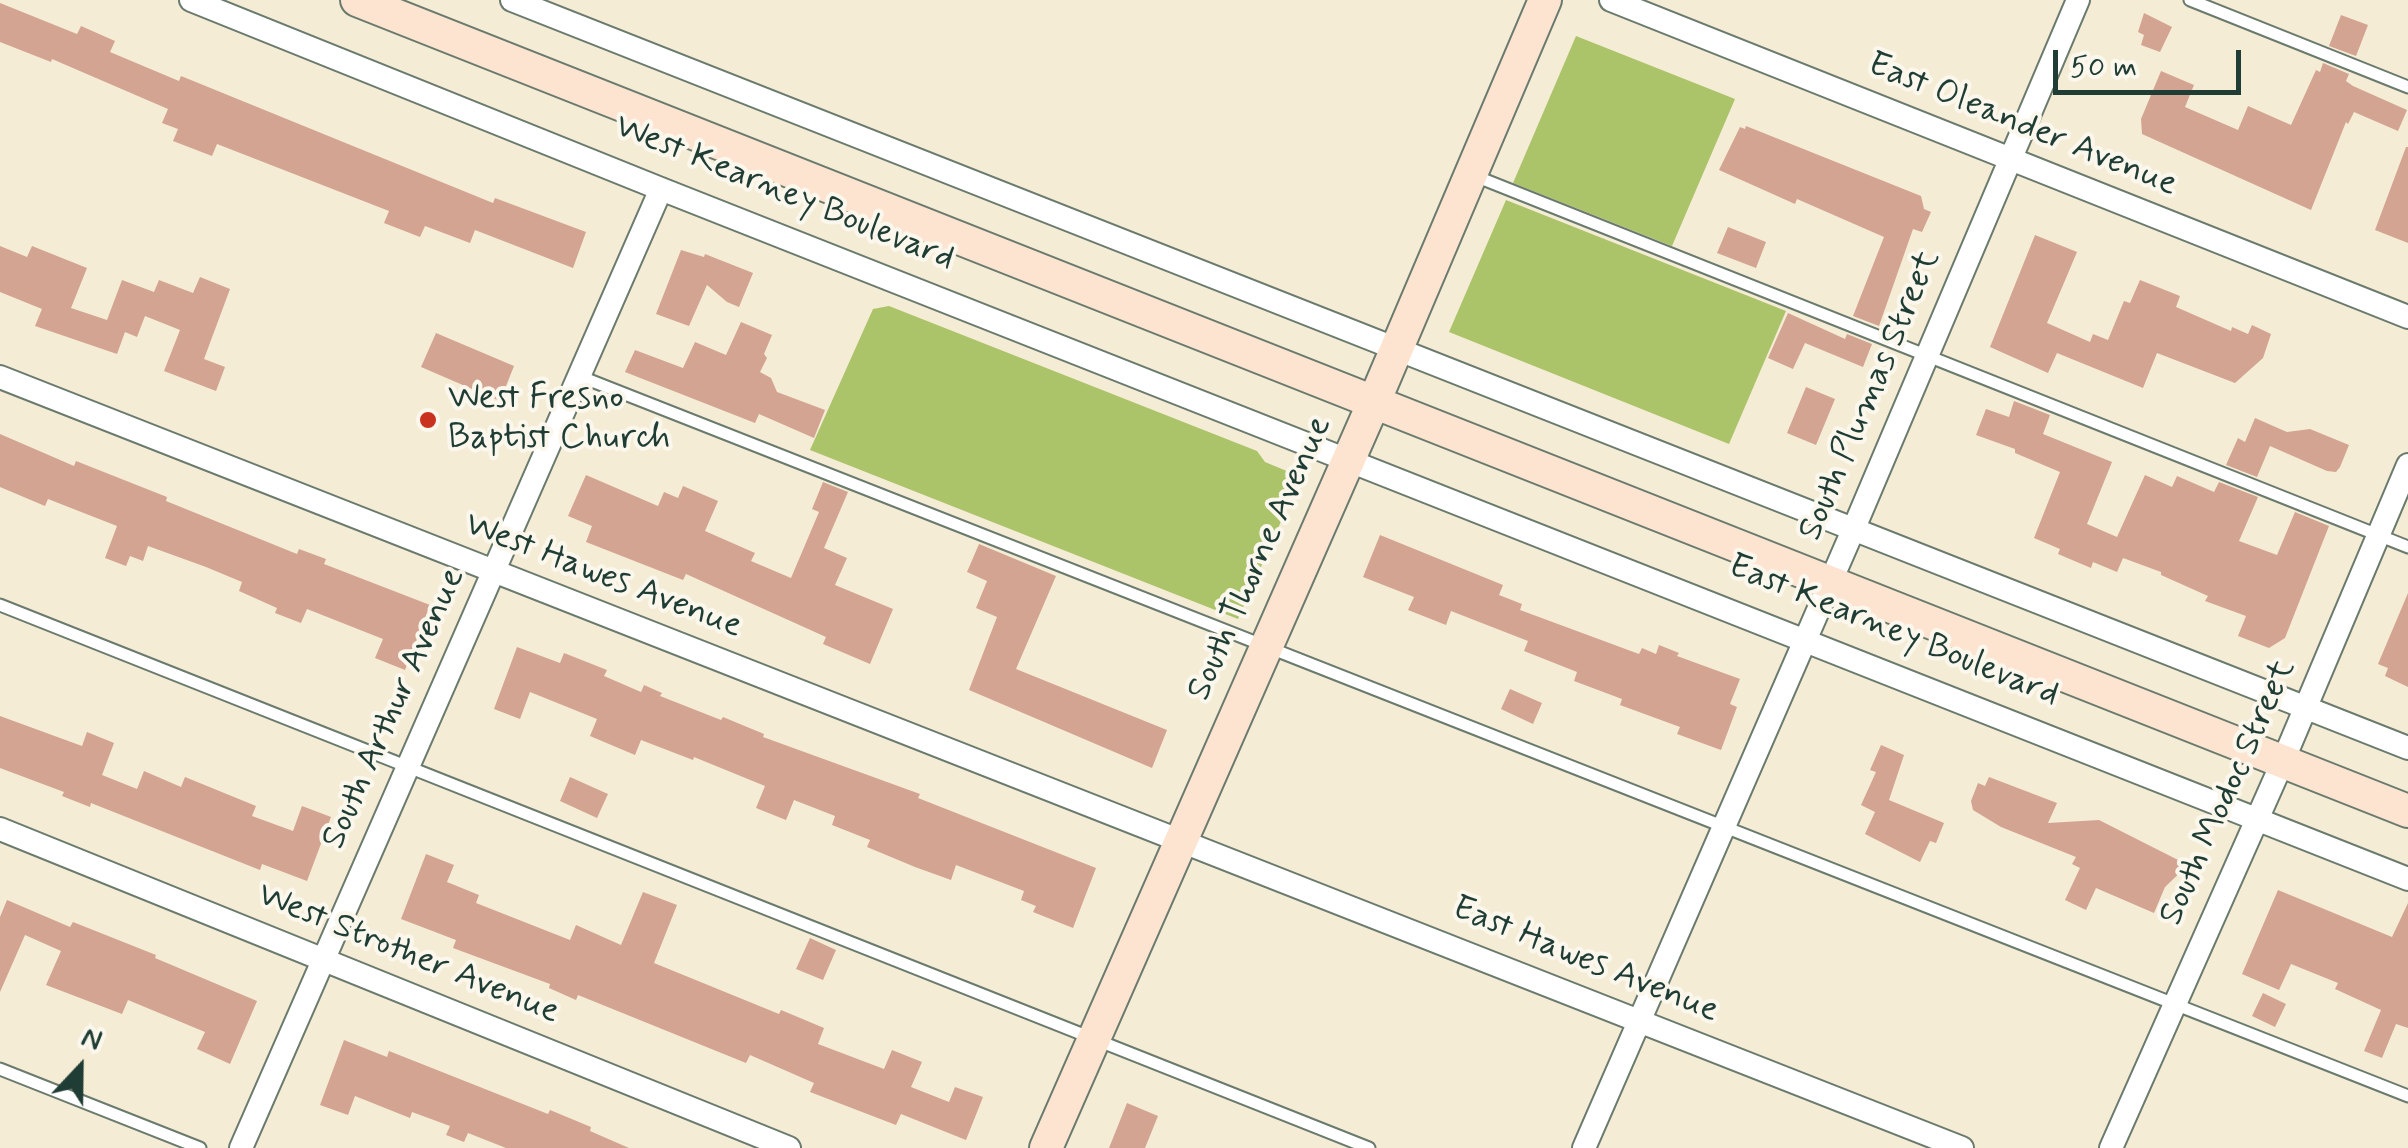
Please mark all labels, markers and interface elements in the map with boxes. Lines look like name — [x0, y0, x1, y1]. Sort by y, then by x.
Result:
scale bar — [2058, 30, 2246, 92]
street label: East Oleander Avenue — [1861, 45, 2183, 207]
text: 50 m — [2070, 48, 2137, 87]
street label: West Kearney Boulevard — [608, 107, 960, 281]
street label: South Plumas Street — [1791, 245, 1951, 547]
place label: West Fresno Baptist Church — [448, 379, 670, 461]
marker: West Fresno Baptist Church — [417, 409, 439, 431]
street label: South Thorne Avenue — [1180, 411, 1342, 707]
street label: West Hawes Avenue — [458, 505, 748, 649]
street label: East Kearney Boulevard — [1722, 546, 2064, 718]
street label: South Arthur Avenue — [314, 562, 476, 856]
street label: South Modoc Street — [2152, 654, 2306, 932]
street label: West Strother Avenue — [251, 875, 565, 1035]
street label: East Hawes Avenue — [1446, 888, 1724, 1034]
north arrow — [30, 1018, 130, 1118]
text: N — [76, 1019, 107, 1060]

